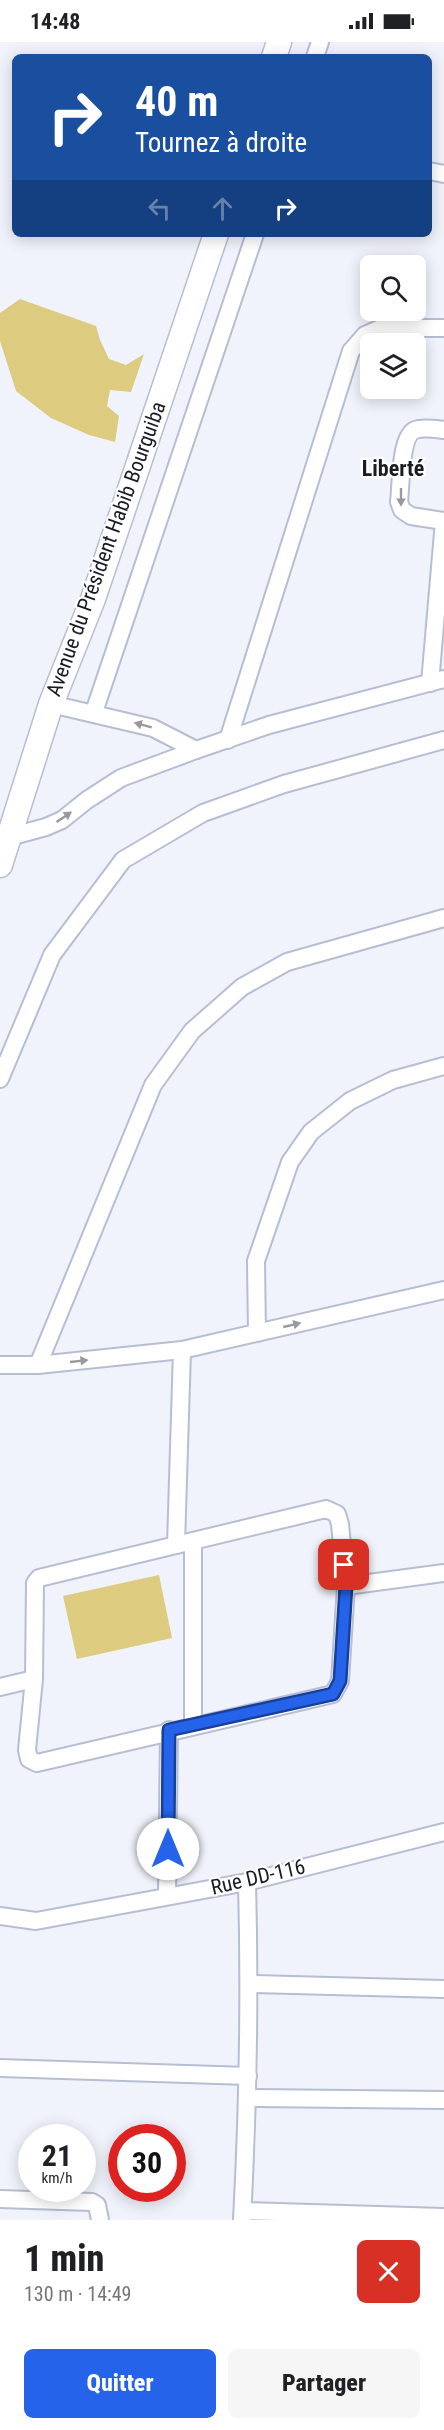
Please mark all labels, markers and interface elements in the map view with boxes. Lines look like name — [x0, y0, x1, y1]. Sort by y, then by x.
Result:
text: 14:48 — [30, 9, 81, 34]
text: 40 m — [135, 77, 218, 126]
icon: right — [36, 78, 114, 156]
text: Tournez à droite — [135, 127, 307, 159]
icon: left — [143, 192, 176, 225]
icon: ahead — [206, 192, 239, 225]
icon: right — [269, 192, 302, 225]
map controls — [360, 255, 426, 399]
button: search — [360, 255, 426, 321]
button: layers — [360, 333, 426, 399]
street label: Avenue du Président Habib Bourguiba — [41, 398, 171, 700]
district label: Liberté — [362, 456, 424, 481]
one-way arrow — [396, 487, 406, 506]
one-way arrow — [134, 720, 152, 729]
one-way arrow — [55, 812, 72, 823]
one-way arrow — [283, 1320, 302, 1329]
one-way arrow — [70, 1356, 89, 1366]
pin — [318, 1539, 369, 1590]
icon: arrive — [327, 1548, 360, 1581]
position arrow — [136, 1817, 200, 1881]
street label: Rue DD-116 — [208, 1854, 308, 1900]
speed limit sign: 30 — [108, 2124, 186, 2202]
text: 21 — [42, 2138, 72, 2173]
text: km/h — [42, 2169, 72, 2187]
text: 1 min — [24, 2238, 104, 2280]
button: close — [357, 2240, 420, 2303]
text: 130 m · 14:49 — [24, 2282, 131, 2306]
button: Quitter — [24, 2349, 216, 2418]
button: Partager — [228, 2349, 420, 2418]

